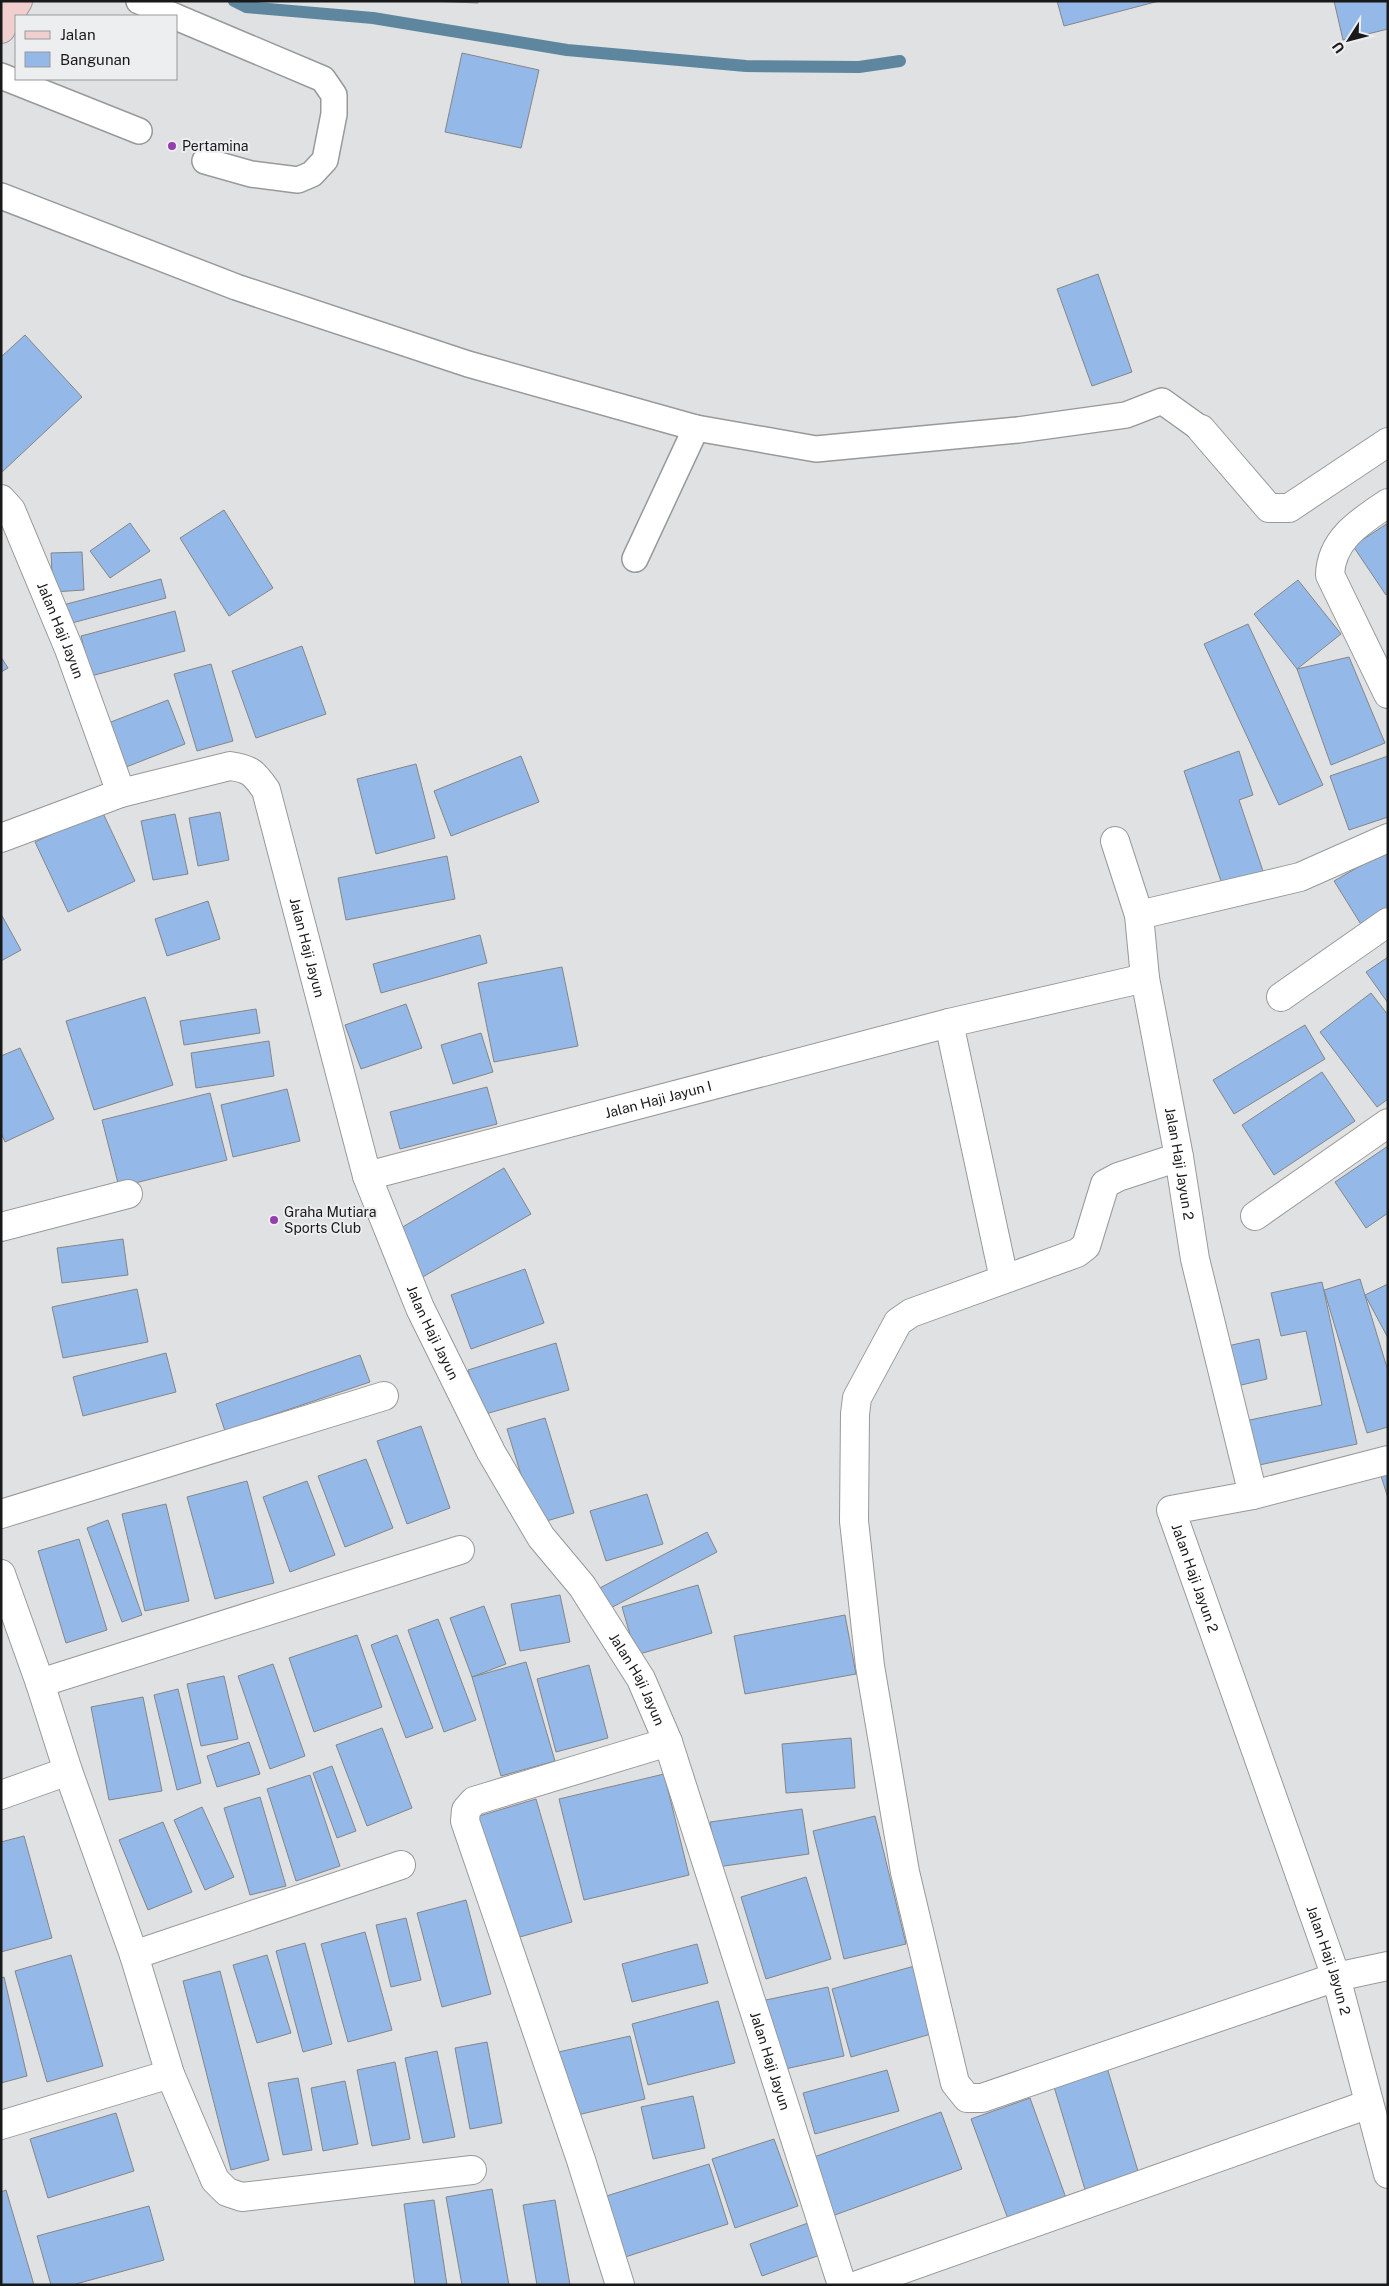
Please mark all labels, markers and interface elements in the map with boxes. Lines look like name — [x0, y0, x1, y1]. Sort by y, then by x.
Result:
legend — [15, 15, 178, 80]
north arrow — [1324, 15, 1374, 65]
text: Jalan — [60, 26, 96, 43]
text: U — [1329, 39, 1348, 56]
text: Bangunan — [60, 51, 131, 68]
place label: Pertamina — [182, 138, 249, 154]
marker: Pertamina — [166, 140, 178, 152]
street label: Jalan Haji Jayun — [34, 580, 87, 681]
street label: Jalan Haji Jayun — [286, 896, 328, 999]
street label: Jalan Haji Jayun I — [603, 1078, 713, 1121]
street label: Jalan Haji Jayun 2 — [1162, 1106, 1197, 1221]
place label: Graha Mutiara Sports Club — [284, 1204, 377, 1236]
marker: Graha Mutiara Sports Club — [268, 1214, 280, 1226]
street label: Jalan Haji Jayun — [404, 1283, 462, 1382]
street label: Jalan Haji Jayun 2 — [1168, 1522, 1222, 1635]
street label: Jalan Haji Jayun — [606, 1630, 668, 1728]
street label: Jalan Haji Jayun 2 — [1303, 1903, 1354, 2017]
street label: Jalan Haji Jayun — [747, 2010, 793, 2112]

